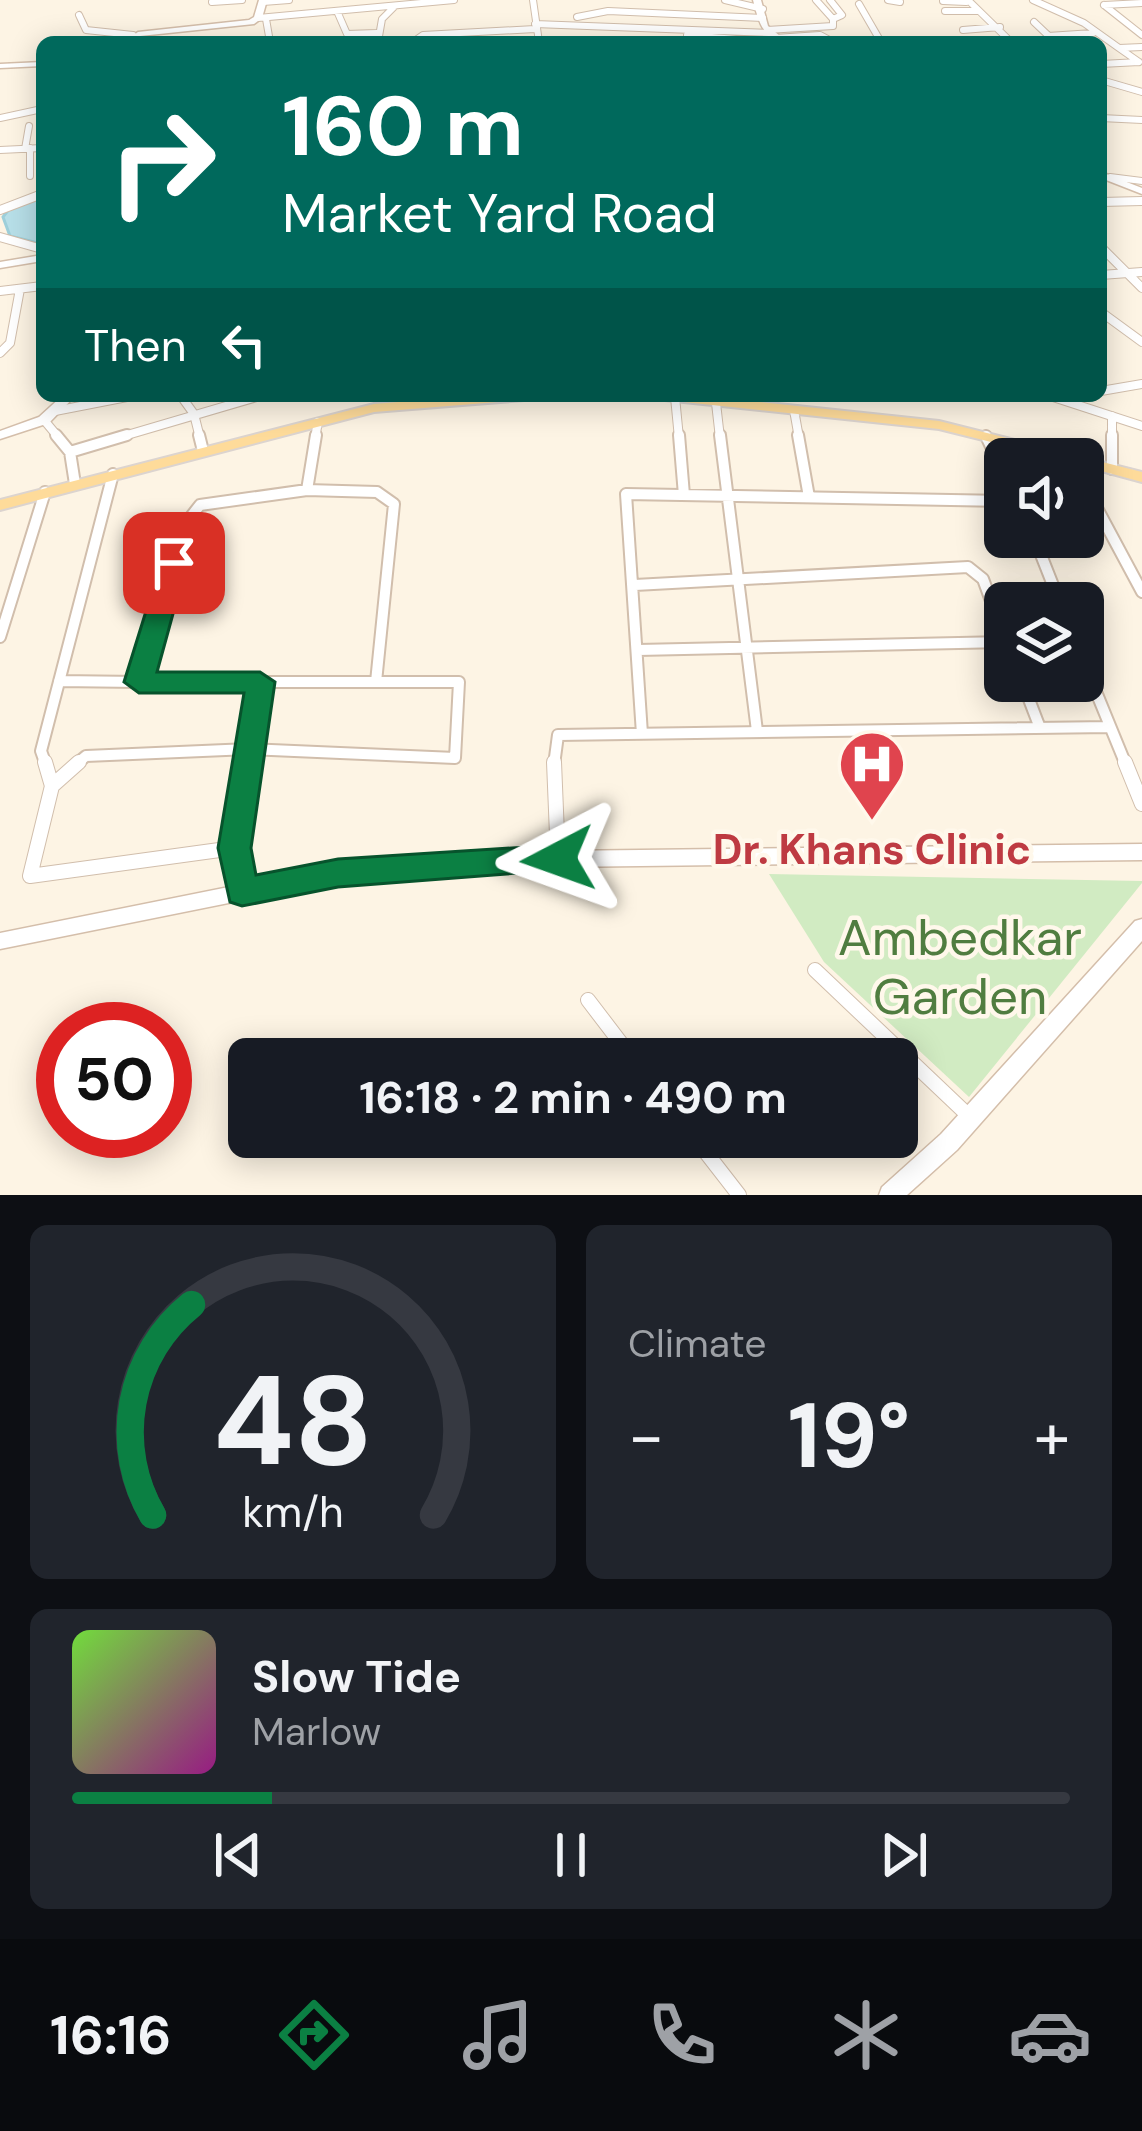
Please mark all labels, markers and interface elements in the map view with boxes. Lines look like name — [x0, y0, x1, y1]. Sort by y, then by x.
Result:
text: 160 m — [282, 72, 524, 181]
icon: right — [84, 84, 240, 240]
text: Market Yard Road — [282, 178, 717, 249]
icon: left — [211, 312, 277, 378]
text: Then — [84, 316, 187, 375]
map controls — [984, 438, 1104, 702]
button: sound — [984, 438, 1104, 558]
pin — [123, 512, 225, 614]
icon: arrive — [141, 530, 207, 596]
button: layers — [984, 582, 1104, 702]
hospital icon: Dr. Khans Clinic — [837, 729, 907, 823]
position arrow — [495, 796, 621, 922]
place label: Dr. Khans Clinic — [713, 822, 1031, 877]
park label: Ambedkar Garden — [838, 904, 1082, 1030]
speed limit sign: 50 — [36, 1002, 192, 1158]
text: 16:18 · 2 min · 490 m — [359, 1068, 787, 1127]
text: Climate — [628, 1318, 766, 1369]
text: 48 — [213, 1340, 373, 1503]
text: 19° — [788, 1378, 910, 1495]
text: − — [628, 1394, 664, 1479]
text: + — [1034, 1394, 1070, 1479]
text: km/h — [242, 1484, 344, 1540]
text: Slow Tide — [252, 1647, 461, 1706]
text: Marlow — [252, 1706, 381, 1757]
icon: previous — [205, 1822, 271, 1888]
icon: pause — [538, 1822, 604, 1888]
icon: next — [871, 1822, 937, 1888]
icon: directions — [272, 1993, 356, 2077]
icon: music — [456, 1993, 540, 2077]
icon: phone — [640, 1993, 724, 2077]
icon: climate — [824, 1993, 908, 2077]
icon: car — [1008, 1993, 1092, 2077]
text: 16:16 — [50, 2000, 172, 2071]

